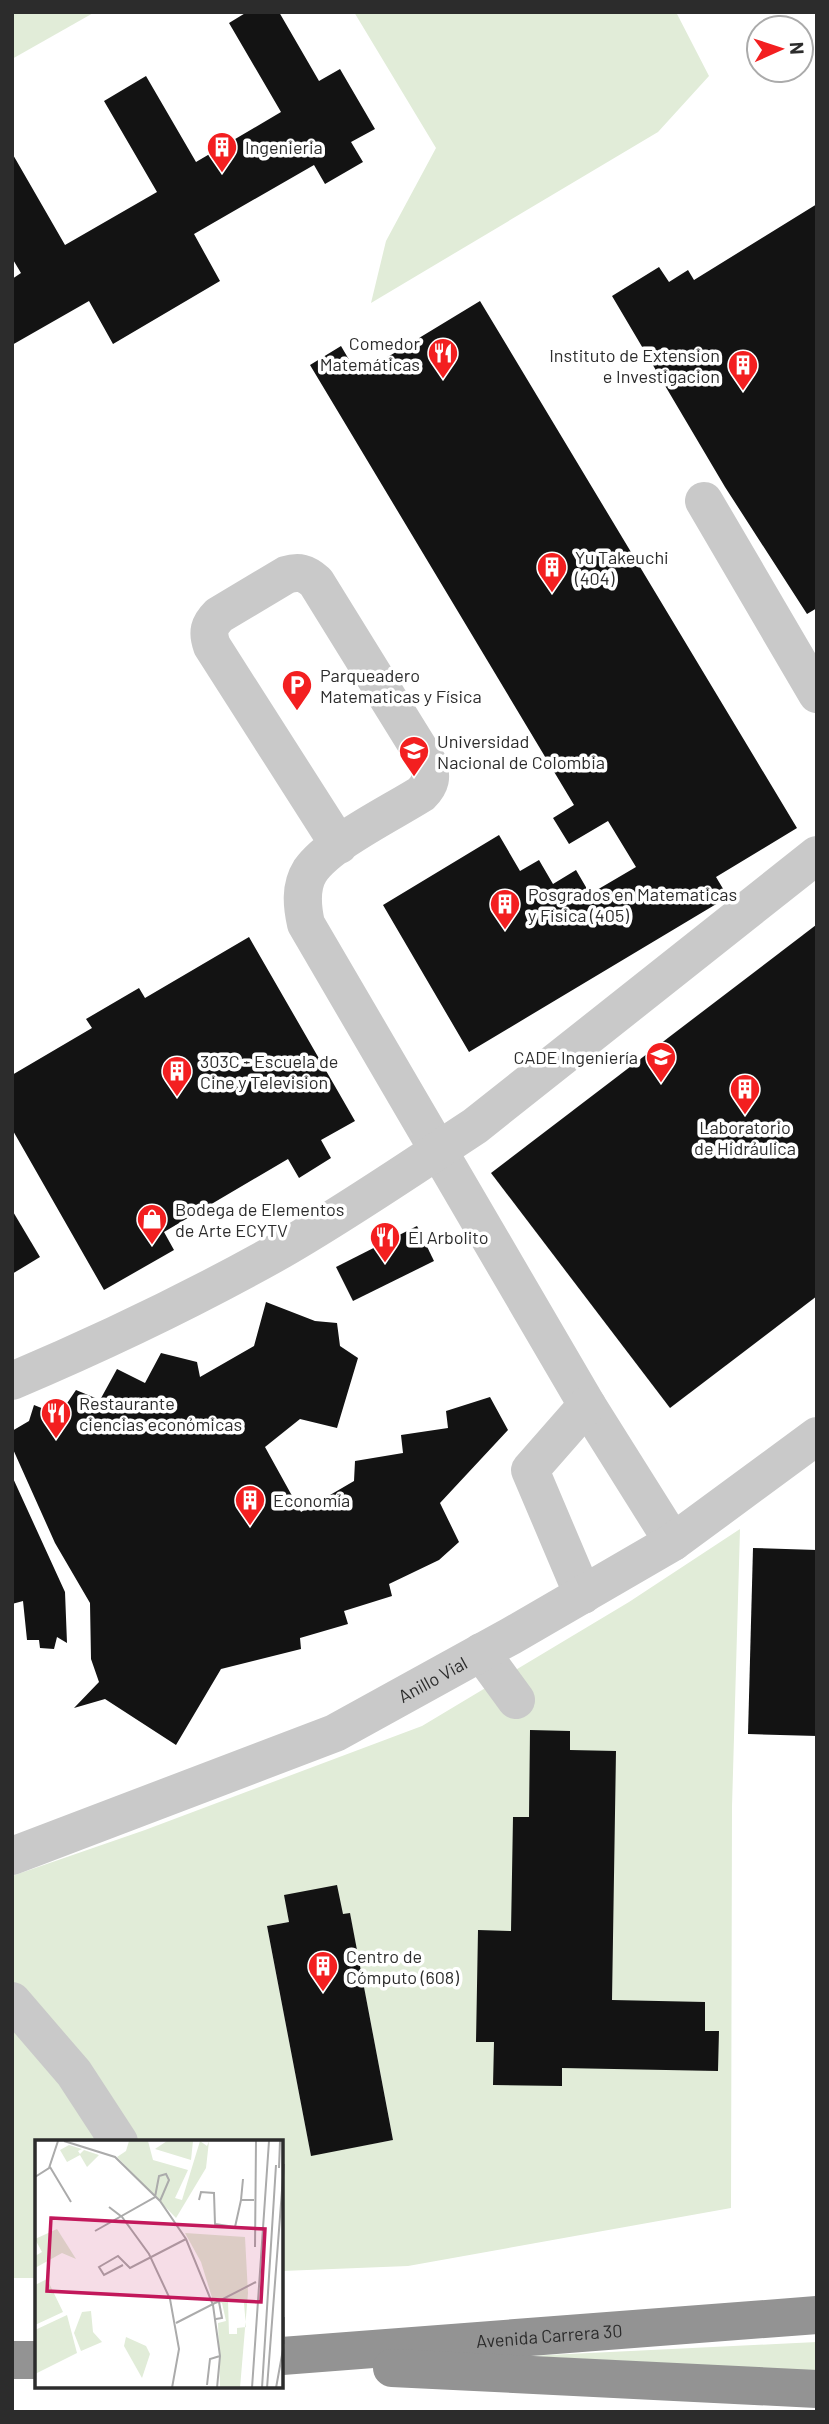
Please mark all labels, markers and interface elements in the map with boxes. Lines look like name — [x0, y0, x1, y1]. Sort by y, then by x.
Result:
north arrow — [745, 14, 815, 84]
text: N — [786, 41, 809, 55]
building icon: Ingenieria — [205, 130, 239, 174]
place label: Ingenieria — [245, 136, 323, 158]
place label: Comedor Matemáticas — [320, 332, 420, 375]
restaurant icon: Comedor Matemáticas — [426, 336, 460, 380]
place label: Instituto de Extension e Investigacion — [549, 344, 720, 387]
building icon: Instituto de Extension e Investigacion — [726, 348, 760, 392]
place label: Yu Takeuchi (404) — [574, 546, 669, 589]
building icon: Yu Takeuchi (404) — [535, 550, 569, 594]
place label: Parqueadero Matematicas y Física — [320, 664, 482, 707]
parking icon: Parqueadero Matematicas y Física — [280, 668, 314, 712]
place label: Universidad Nacional de Colombia — [437, 730, 605, 773]
school or university icon: Universidad Nacional de Colombia — [397, 734, 431, 778]
place label: Posgrados en Matematicas y Fisica (405) — [528, 883, 737, 926]
building icon: Posgrados en Matematicas y Fisica (405) — [488, 887, 522, 931]
school or university icon: CADE Ingeniería — [644, 1040, 678, 1084]
place label: CADE Ingeniería — [514, 1046, 638, 1068]
place label: 303C - Escuela de Cine y Television — [200, 1050, 338, 1093]
building icon: 303C - Escuela de Cine y Television — [160, 1054, 194, 1098]
building icon: Laboratorio de Hidráulica — [728, 1072, 762, 1116]
place label: Laboratorio de Hidráulica — [694, 1116, 796, 1159]
place label: Bodega de Elementos de Arte ECYTV — [175, 1198, 344, 1241]
shop icon: Bodega de Elementos de Arte ECYTV — [135, 1202, 169, 1246]
restaurant icon: El Arbolito — [368, 1220, 402, 1264]
place label: El Arbolito — [408, 1226, 488, 1248]
place label: Restaurante ciencias económicas — [79, 1392, 242, 1435]
restaurant icon: Restaurante ciencias económicas — [39, 1396, 73, 1440]
building icon: Economía — [233, 1483, 267, 1527]
place label: Economía — [273, 1489, 350, 1511]
street label: Anillo Vial — [394, 1651, 471, 1707]
place label: Centro de Cómputo (608) — [346, 1945, 459, 1988]
building icon: Centro de Cómputo (608) — [306, 1949, 340, 1993]
inset map — [35, 2140, 284, 2389]
street label: Avenida Carrera 30 — [475, 2319, 623, 2352]

